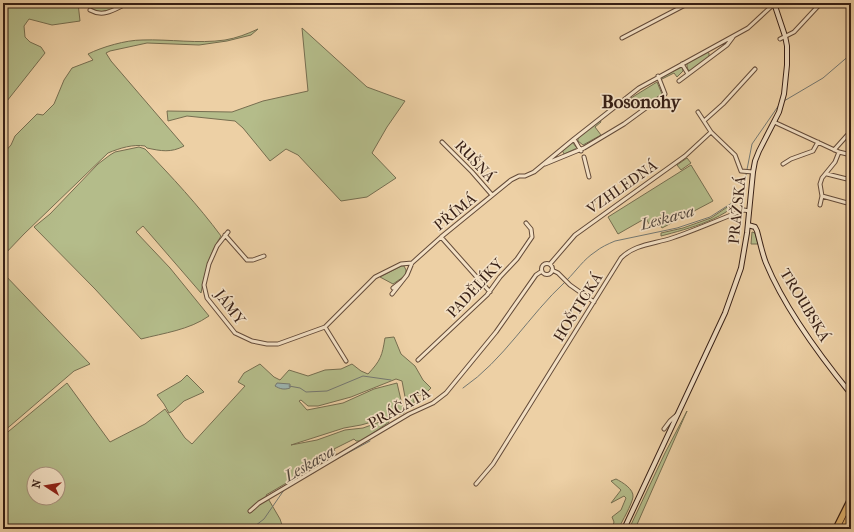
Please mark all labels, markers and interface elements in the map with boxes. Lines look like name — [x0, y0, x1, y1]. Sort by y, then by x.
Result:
district label: Bosonohy — [601, 91, 681, 113]
street label: RUŠNÁ — [451, 136, 499, 186]
street label: VZHLEDNÁ — [582, 156, 661, 218]
street label: PRAŽSKÁ — [724, 175, 750, 245]
street label: PŘÍMÁ — [430, 189, 480, 234]
water label: Leskava — [637, 201, 696, 234]
street label: PADĚLÍKY — [443, 254, 507, 321]
street label: TROUBSKÁ — [776, 265, 834, 345]
street label: HOŠTICKÁ — [550, 269, 606, 345]
street label: JÁMY — [210, 285, 249, 329]
street label: PRÁČATA — [365, 383, 433, 432]
water label: Leskava — [280, 441, 338, 486]
north arrow — [26, 466, 66, 506]
text: N — [29, 478, 44, 489]

